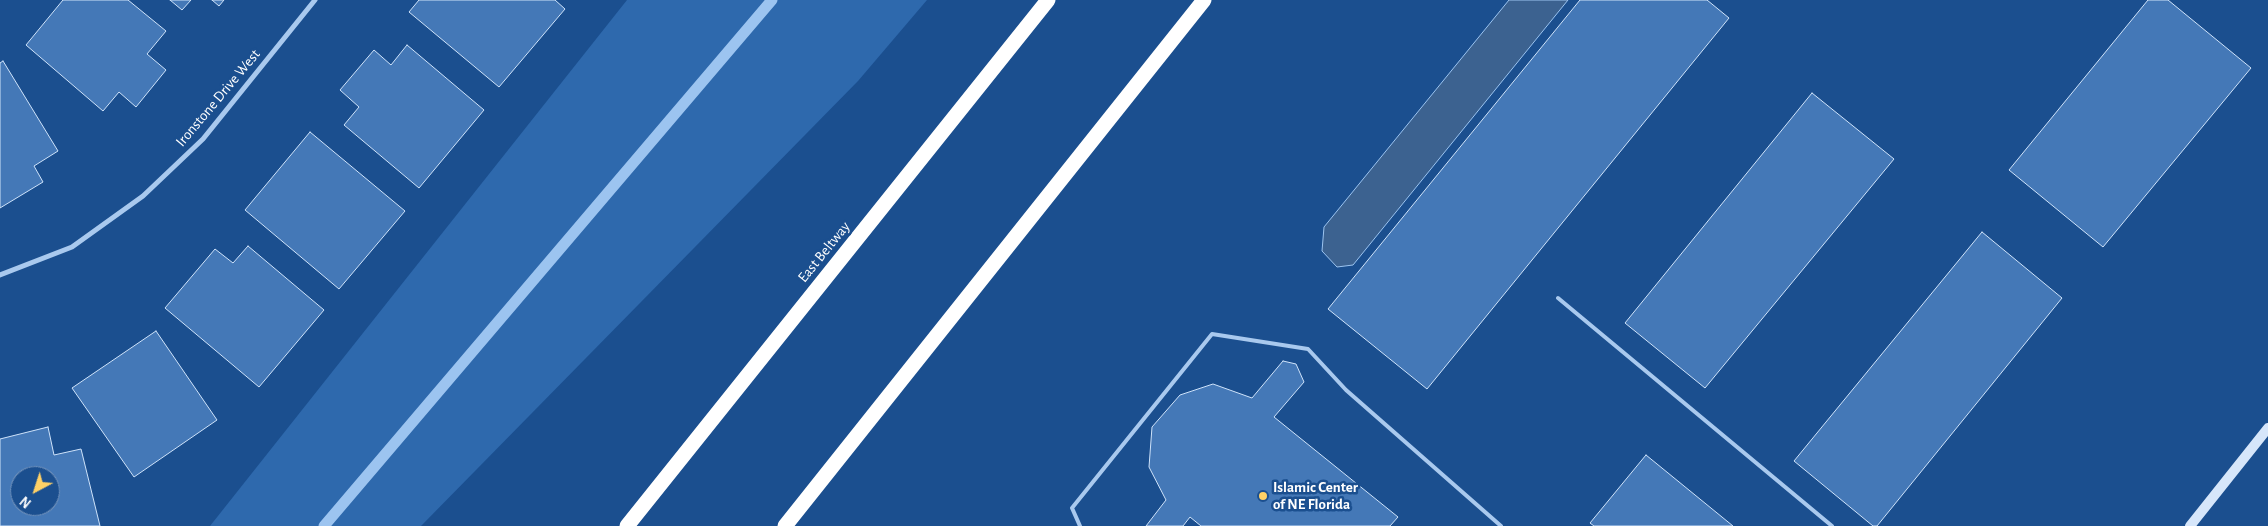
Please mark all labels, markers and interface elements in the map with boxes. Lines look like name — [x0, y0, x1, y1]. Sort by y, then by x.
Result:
street label: Ironstone Drive West — [172, 46, 264, 150]
street label: East Beltway — [794, 218, 854, 286]
north arrow — [10, 466, 60, 516]
place label: Islamic Center of NE Florida — [1273, 478, 1358, 513]
marker: Islamic Center of NE Florida — [1257, 490, 1269, 502]
text: N — [18, 493, 34, 510]

